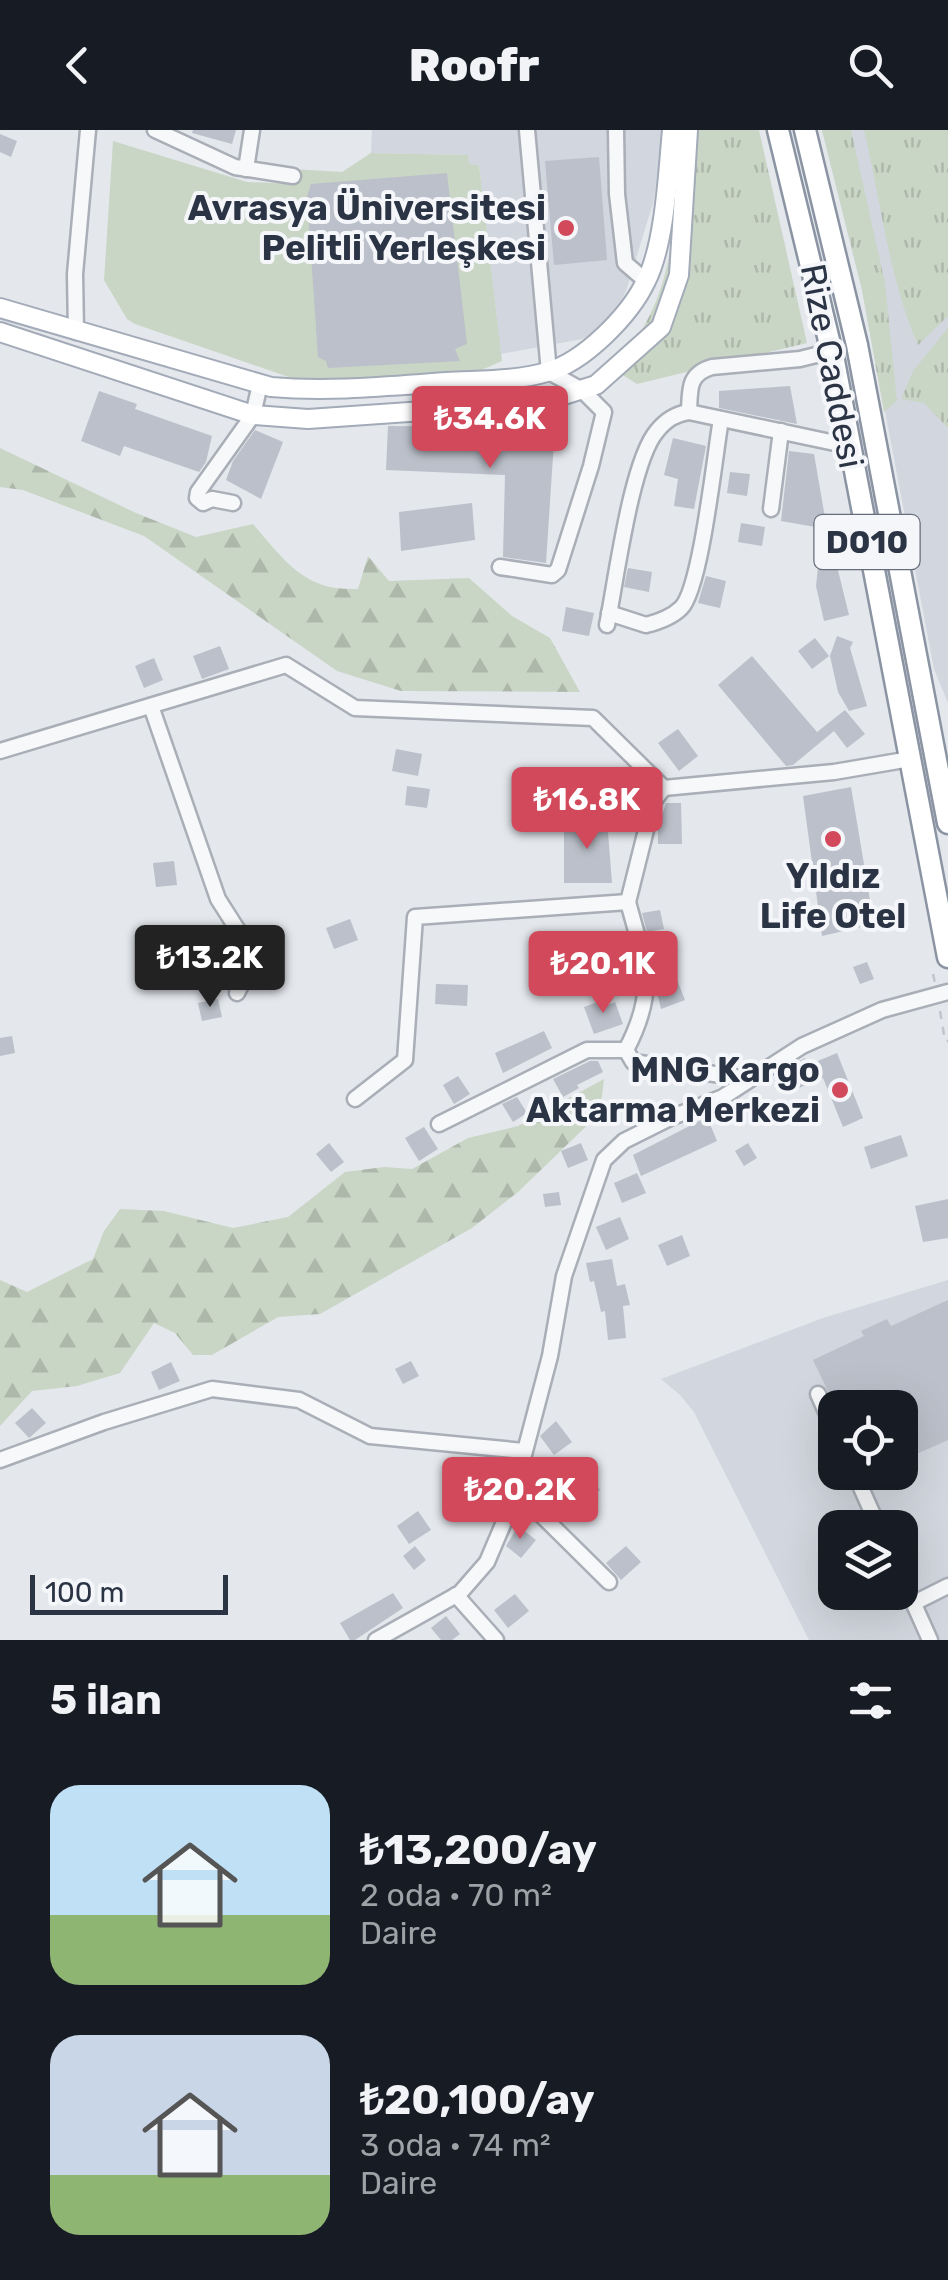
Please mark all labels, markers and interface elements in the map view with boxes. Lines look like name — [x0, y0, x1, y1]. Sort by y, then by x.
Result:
icon: back — [50, 38, 105, 93]
icon: search — [843, 38, 898, 93]
text: Roofr — [409, 39, 539, 92]
place label: Avrasya Üniversitesi Pelitli Yerleşkesi — [188, 187, 546, 269]
marker: Avrasya Üniversitesi Pelitli Yerleşkesi — [555, 217, 577, 239]
street label: Rize Caddesi — [792, 260, 872, 472]
pin: ₺34.6K — [409, 386, 571, 471]
text: ₺34.6K — [434, 399, 546, 437]
road number: D010 — [814, 515, 920, 569]
pin: ₺16.8K — [506, 767, 668, 852]
text: ₺16.8K — [534, 780, 640, 818]
marker: Yıldız Life Otel — [822, 828, 844, 850]
place label: Yıldız Life Otel — [760, 855, 906, 937]
pin: ₺13.2K — [129, 925, 291, 1010]
pin: ₺20.1K — [522, 931, 684, 1016]
text: ₺13.2K — [157, 938, 263, 976]
text: ₺20.1K — [551, 944, 655, 982]
place label: MNG Kargo Aktarma Merkezi — [526, 1049, 820, 1131]
marker: MNG Kargo Aktarma Merkezi — [829, 1079, 851, 1101]
map controls — [818, 1390, 918, 1610]
button: locate — [818, 1390, 918, 1490]
pin: ₺20.2K — [439, 1457, 601, 1542]
text: ₺20.2K — [464, 1470, 576, 1508]
button: layers — [818, 1510, 918, 1610]
scale bar — [30, 1570, 228, 1614]
text: 100 m — [45, 1576, 124, 1609]
icon: filters — [843, 1673, 898, 1728]
text: 5 ilan — [50, 1675, 162, 1725]
icon: home — [130, 1825, 250, 1945]
text: ₺13,200/ay — [360, 1825, 597, 1875]
text: 2 oda · 70 m² — [360, 1876, 552, 1914]
text: Daire — [360, 1914, 437, 1952]
icon: home — [130, 2075, 250, 2195]
text: ₺20,100/ay — [360, 2075, 595, 2125]
text: 3 oda · 74 m² — [360, 2126, 551, 2164]
text: Daire — [360, 2164, 437, 2202]

